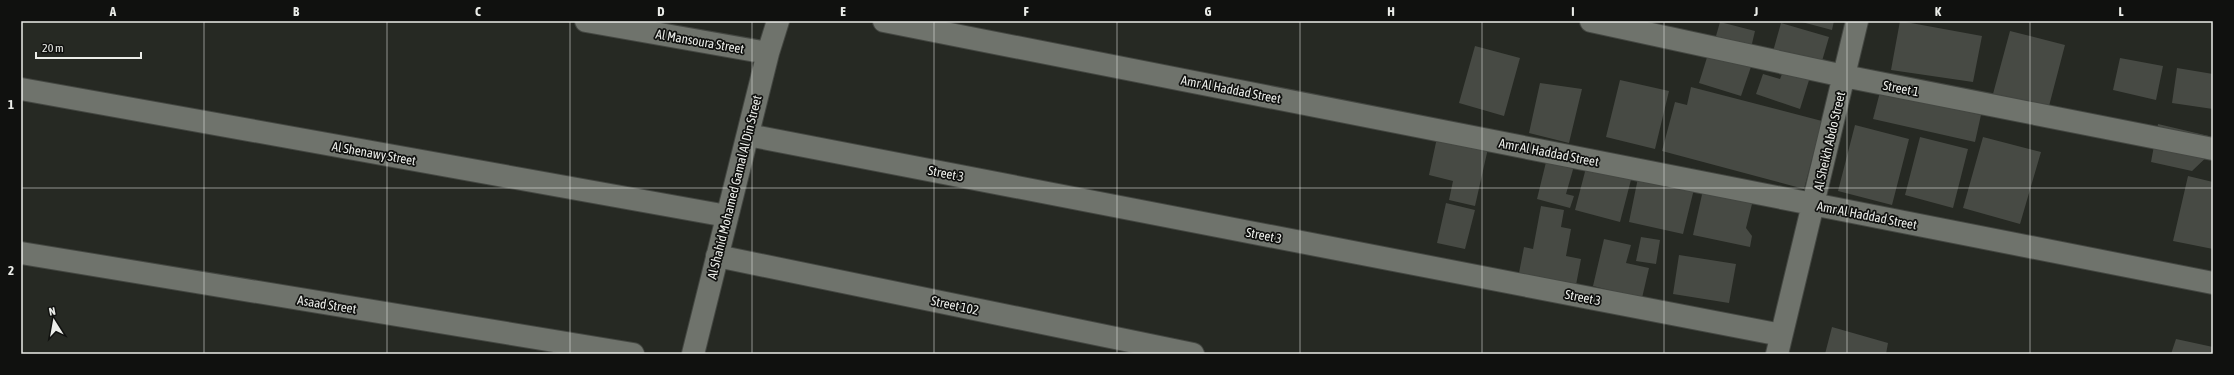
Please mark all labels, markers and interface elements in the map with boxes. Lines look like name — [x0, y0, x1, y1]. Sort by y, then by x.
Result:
text: A — [109, 4, 117, 19]
text: B — [293, 4, 300, 19]
text: C — [475, 4, 481, 19]
text: D — [657, 4, 665, 19]
text: E — [840, 4, 846, 19]
text: F — [1023, 4, 1029, 19]
text: G — [1205, 4, 1212, 19]
text: H — [1387, 4, 1395, 19]
text: I — [1571, 4, 1575, 19]
text: J — [1753, 4, 1758, 19]
text: K — [1935, 4, 1942, 19]
text: L — [2118, 4, 2124, 19]
street label: Al Mansoura Street — [655, 26, 746, 57]
scale bar — [36, 34, 141, 60]
text: 20 m — [42, 41, 64, 55]
street label: Amr Al Haddad Street — [1180, 72, 1282, 107]
street label: Street 1 — [1882, 78, 1920, 99]
street label: Al Sheikh Abdo Street — [1811, 90, 1848, 192]
street label: Al Shahid Mohamed Gamal Al Din Street — [704, 93, 765, 281]
text: 1 — [8, 97, 14, 112]
street label: Amr Al Haddad Street — [1498, 135, 1600, 170]
street label: Al Shenawy Street — [331, 139, 417, 168]
street label: Street 3 — [927, 163, 965, 184]
street label: Amr Al Haddad Street — [1816, 198, 1918, 233]
street label: Street 3 — [1245, 225, 1283, 246]
text: 2 — [8, 263, 14, 278]
street label: Street 3 — [1564, 287, 1602, 308]
street label: Asaad Street — [296, 292, 358, 317]
street label: Street 102 — [930, 293, 980, 318]
north arrow — [34, 301, 74, 341]
text: N — [48, 305, 56, 318]

